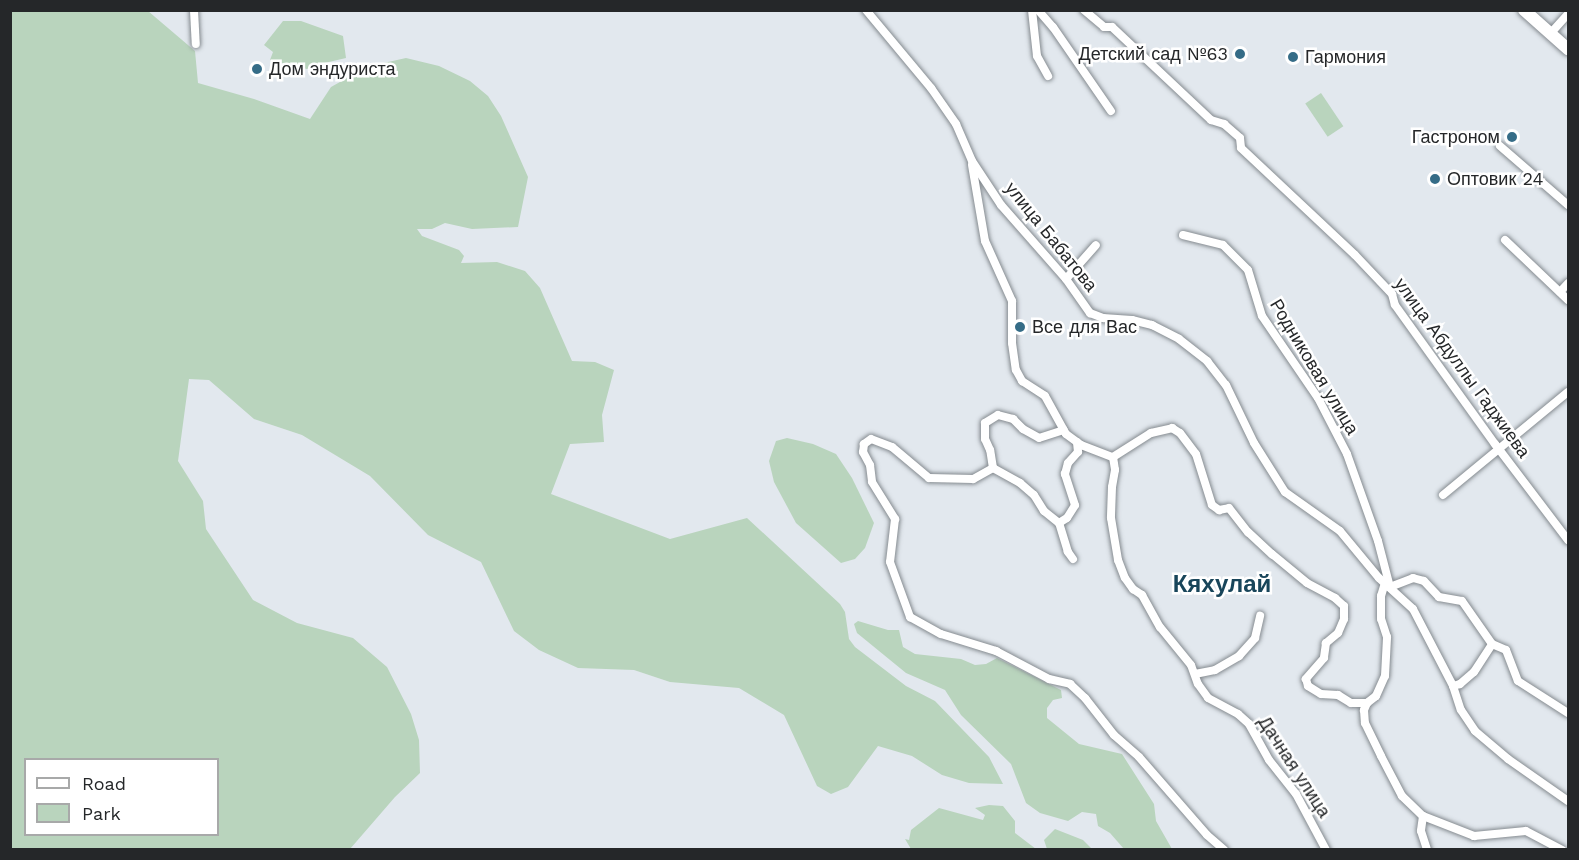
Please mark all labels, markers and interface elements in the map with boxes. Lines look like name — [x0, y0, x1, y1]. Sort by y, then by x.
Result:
place label: Детский сад №63 — [1078, 43, 1228, 65]
place label: Гармония — [1305, 46, 1386, 68]
marker: Детский сад №63 — [1233, 47, 1247, 61]
marker: Гармония — [1286, 50, 1300, 64]
place label: Дом эндуриста — [269, 58, 395, 80]
marker: Дом эндуриста — [250, 62, 264, 76]
place label: Гастроном — [1412, 126, 1500, 148]
marker: Гастроном — [1505, 130, 1519, 144]
place label: Оптовик 24 — [1447, 168, 1543, 190]
marker: Оптовик 24 — [1428, 172, 1442, 186]
street label: улица Бабатова — [1000, 178, 1102, 296]
street label: улица Абдуллы Гаджиева — [1389, 274, 1535, 462]
street label: Родниковая улица — [1265, 295, 1363, 439]
place label: Все для Вас — [1032, 316, 1137, 338]
marker: Все для Вас — [1013, 320, 1027, 334]
district label: Кяхулай — [1173, 571, 1271, 599]
street label: Дачная улица — [1253, 712, 1335, 822]
legend — [24, 758, 219, 836]
text: Road — [82, 773, 126, 794]
text: Park — [82, 803, 121, 824]

